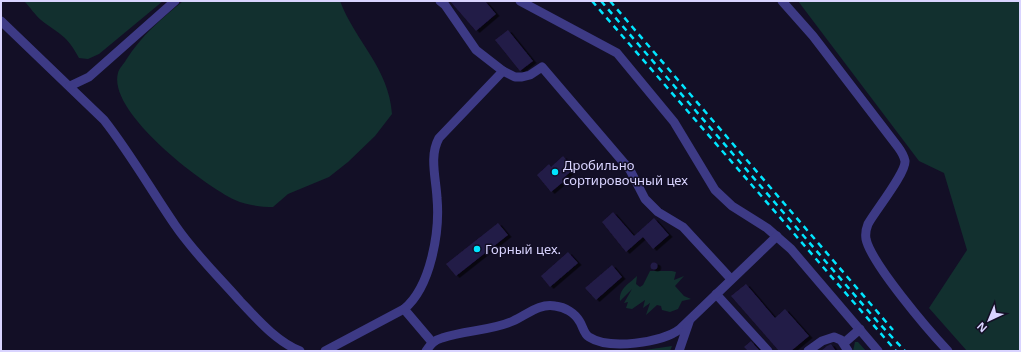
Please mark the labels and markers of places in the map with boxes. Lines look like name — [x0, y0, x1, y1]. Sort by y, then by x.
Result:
place label: Дробильно сортировочный цех — [563, 156, 688, 189]
marker: Дробильно сортировочный цех — [550, 167, 560, 177]
place label: Горный цех. — [485, 240, 561, 258]
marker: Горный цех. — [472, 244, 482, 254]

